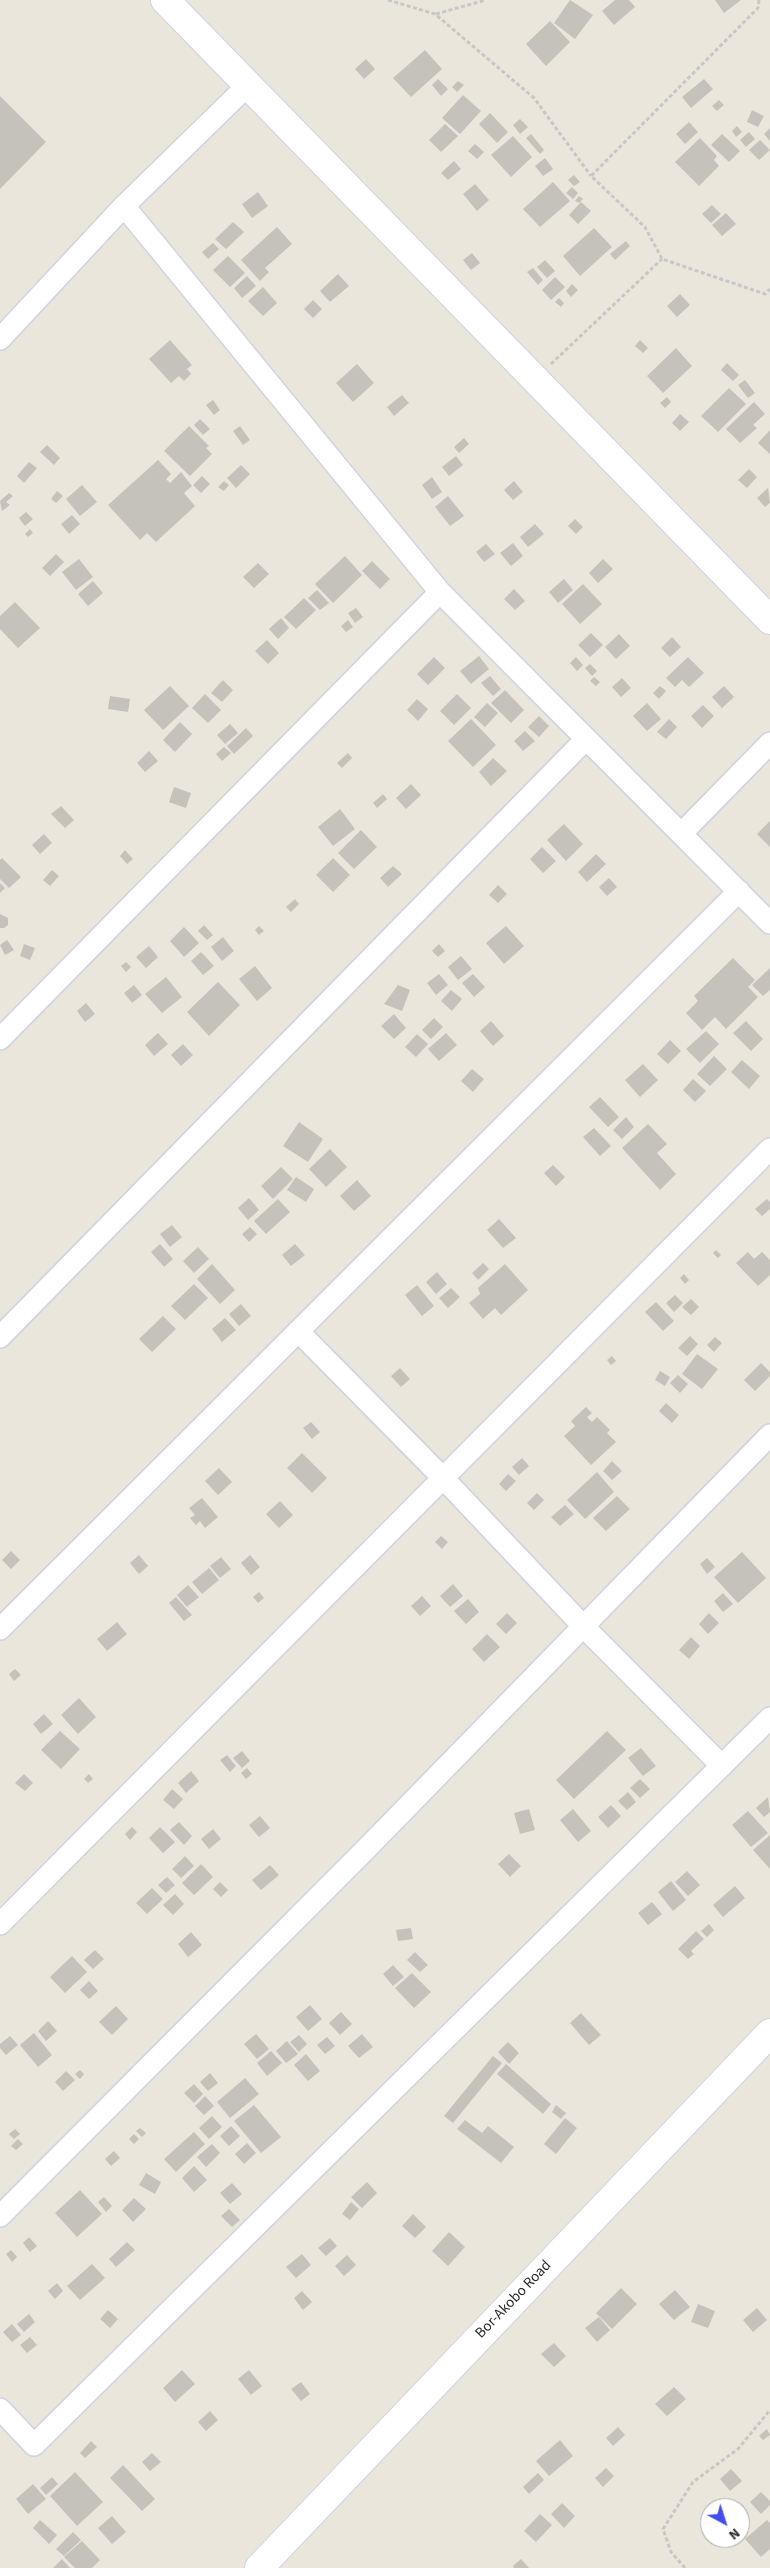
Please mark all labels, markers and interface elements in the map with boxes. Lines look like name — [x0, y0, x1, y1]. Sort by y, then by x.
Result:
street label: Bor-Akobo Road — [472, 2257, 556, 2343]
north arrow — [700, 2498, 750, 2548]
text: N — [724, 2523, 744, 2544]

